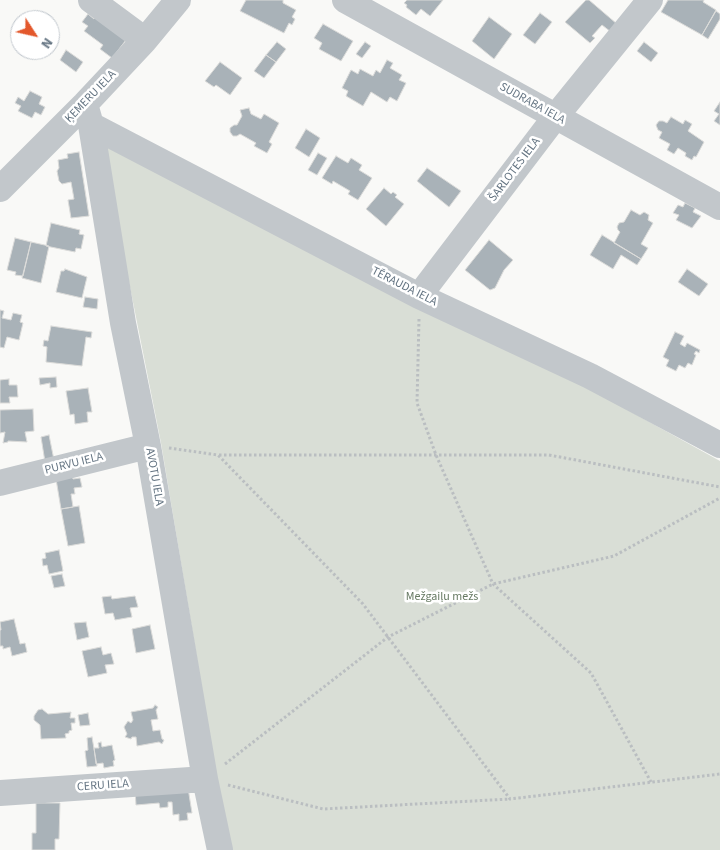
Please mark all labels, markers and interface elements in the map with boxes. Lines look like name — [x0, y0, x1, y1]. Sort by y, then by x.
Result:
north arrow — [10, 10, 60, 60]
text: N — [36, 33, 57, 53]
street label: ĶEMERU IELA — [62, 68, 120, 126]
street label: SUDRABA IELA — [497, 80, 567, 128]
street label: ŠARLOTES IELA — [486, 135, 544, 205]
street label: TĒRAUDA IELA — [369, 264, 439, 310]
street label: AVOTU IELA — [142, 447, 166, 507]
street label: PURVU IELA — [43, 450, 105, 478]
park label: Mežgaiļu mežs — [406, 590, 478, 604]
street label: CERU IELA — [77, 777, 129, 795]

